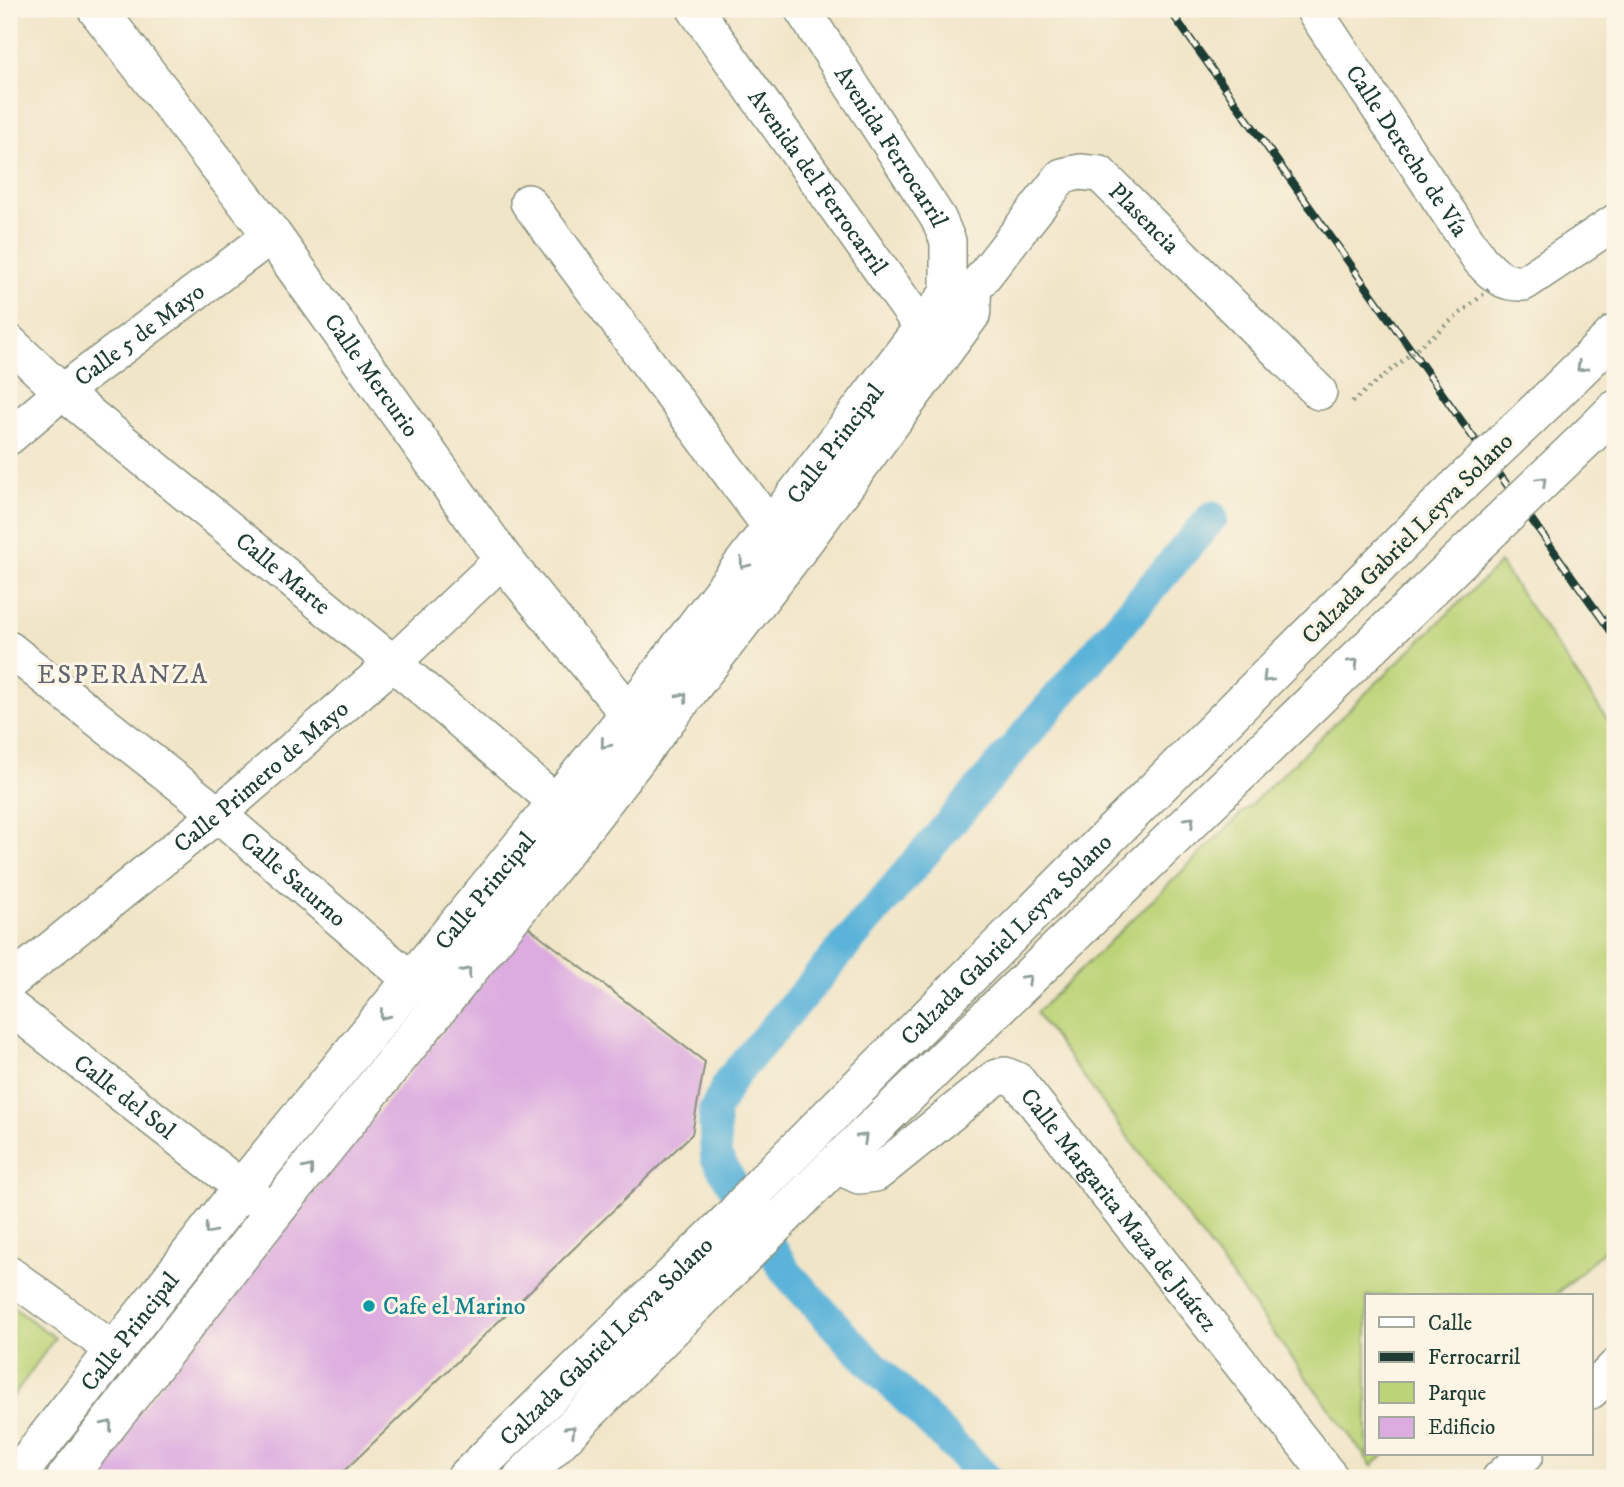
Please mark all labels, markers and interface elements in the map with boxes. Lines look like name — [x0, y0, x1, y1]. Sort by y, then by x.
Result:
street label: Calle Derecho de Vía — [1338, 60, 1475, 243]
street label: Avenida Ferrocarril — [827, 61, 954, 232]
street label: Avenida del Ferrocarril — [741, 84, 894, 282]
street label: Plasencia — [1102, 177, 1186, 261]
street label: Calle 5 de Mayo — [69, 277, 211, 393]
street label: Calle Mercurio — [317, 308, 425, 443]
one-way arrow — [1576, 359, 1589, 372]
street label: Calle Principal — [780, 378, 891, 510]
street label: Calzada Gabriel Leyva Solano — [1296, 427, 1520, 651]
one-way arrow — [1534, 476, 1547, 489]
street label: Calle Marte — [229, 526, 337, 622]
one-way arrow — [739, 556, 752, 569]
one-way arrow — [1345, 658, 1358, 671]
district label: ESPERANZA — [37, 659, 209, 692]
one-way arrow — [1263, 669, 1276, 682]
one-way arrow — [675, 693, 688, 705]
street label: Calle Primero de Mayo — [168, 694, 355, 860]
one-way arrow — [600, 737, 613, 749]
one-way arrow — [1182, 817, 1195, 830]
street label: Calle Saturno — [234, 826, 352, 934]
street label: Calle Principal — [429, 826, 543, 956]
street label: Calzada Gabriel Leyva Solano — [895, 828, 1119, 1052]
one-way arrow — [458, 968, 471, 980]
one-way arrow — [1019, 975, 1032, 988]
one-way arrow — [379, 1008, 392, 1020]
street label: Calle del Sol — [67, 1048, 182, 1147]
street label: Calle Margarita Maza de Juárez — [1013, 1082, 1224, 1339]
one-way arrow — [855, 1133, 868, 1146]
one-way arrow — [300, 1164, 313, 1176]
one-way arrow — [205, 1222, 218, 1235]
street label: Calzada Gabriel Leyva Solano — [494, 1231, 720, 1453]
street label: Calle Principal — [75, 1266, 187, 1398]
place label: Cafe el Marino — [383, 1292, 525, 1322]
legend — [1365, 1294, 1592, 1456]
marker: Cafe el Marino — [361, 1298, 377, 1314]
text: Calle — [1428, 1311, 1472, 1337]
text: Ferrocarril — [1428, 1345, 1521, 1371]
text: Parque — [1428, 1381, 1486, 1407]
text: Edificio — [1428, 1415, 1495, 1441]
one-way arrow — [100, 1420, 113, 1432]
one-way arrow — [562, 1426, 575, 1439]

